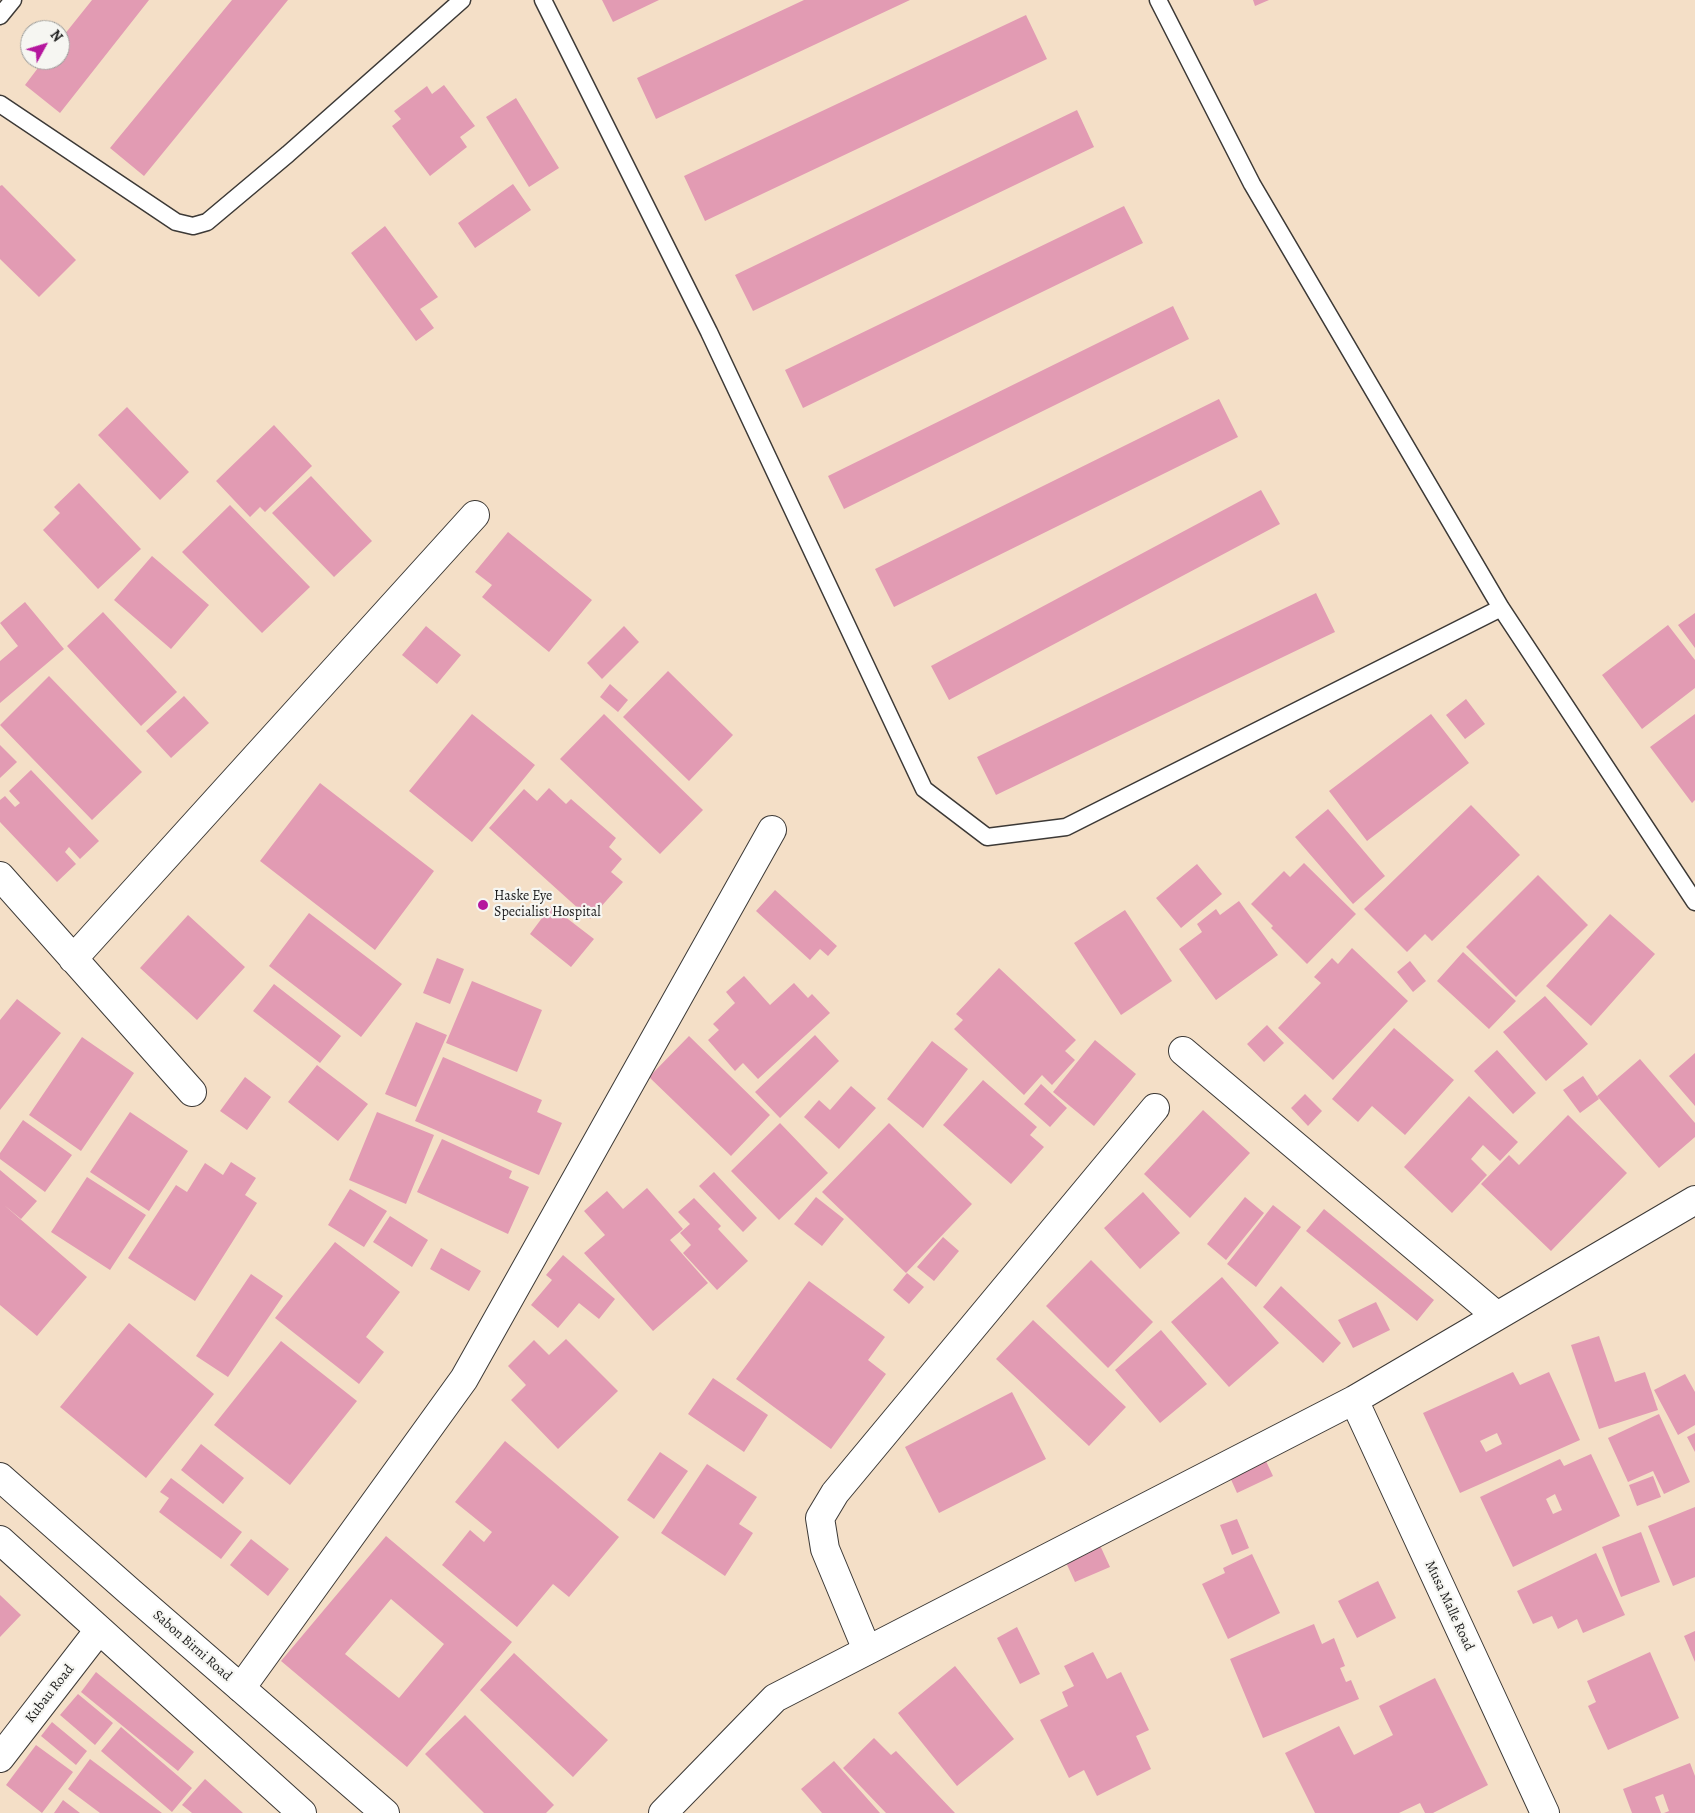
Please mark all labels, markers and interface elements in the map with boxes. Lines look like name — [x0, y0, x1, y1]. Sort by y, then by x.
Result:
north arrow — [20, 20, 70, 70]
text: N — [46, 26, 67, 46]
place label: Haske Eye Specialist Hospital — [494, 889, 601, 922]
marker: Haske Eye Specialist Hospital — [476, 898, 490, 912]
street label: Musa Malle Road — [1421, 1558, 1477, 1654]
street label: Sabon Birni Road — [149, 1607, 235, 1685]
street label: Kubau Road — [22, 1662, 78, 1726]

